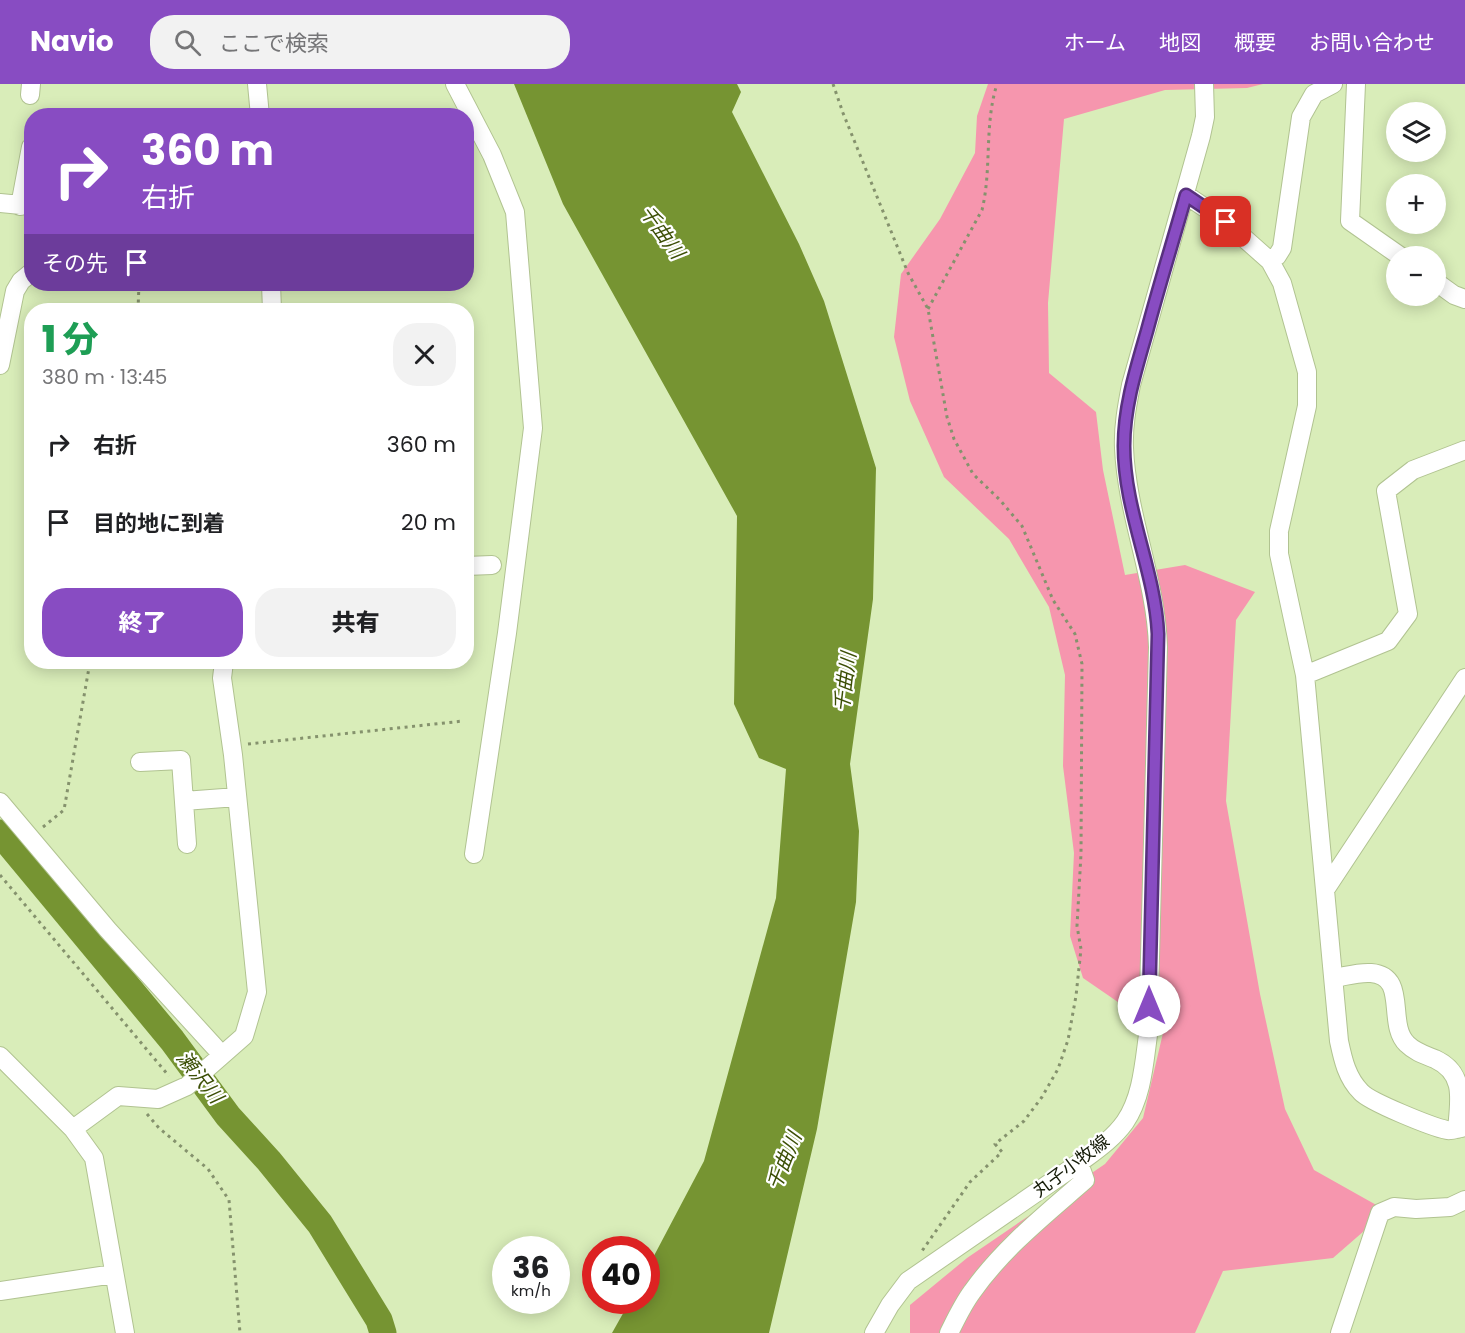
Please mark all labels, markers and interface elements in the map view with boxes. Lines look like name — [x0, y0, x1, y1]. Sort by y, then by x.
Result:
search box — [150, 15, 570, 69]
text: Navio — [30, 22, 114, 61]
icon: search — [171, 26, 204, 59]
text: ここで検索 — [219, 28, 329, 59]
text: ホーム — [1064, 28, 1126, 57]
text: 地図 — [1159, 28, 1201, 57]
text: 概要 — [1234, 28, 1276, 57]
text: お問い合わせ — [1309, 28, 1435, 57]
map controls — [1386, 102, 1446, 306]
button: layers — [1386, 102, 1446, 162]
text: 360 m — [141, 121, 274, 180]
icon: right — [42, 132, 120, 210]
button: + — [1386, 174, 1446, 234]
text: 右折 — [141, 179, 195, 216]
pin — [1200, 196, 1251, 247]
water label: 千曲川 — [633, 200, 692, 266]
icon: arrive — [1209, 205, 1242, 238]
icon: arrive — [120, 246, 153, 279]
button: − — [1386, 246, 1446, 306]
text: その先 — [42, 248, 108, 279]
text: 1 分 — [42, 314, 99, 365]
button: close — [393, 323, 456, 386]
text: 380 m · 13:45 — [42, 363, 167, 391]
icon: right — [42, 428, 75, 461]
text: 360 m — [387, 429, 456, 460]
text: 右折 — [93, 430, 137, 461]
icon: arrive — [42, 506, 75, 539]
text: 20 m — [401, 507, 456, 538]
text: 目的地に到着 — [93, 508, 225, 539]
button: 終了 — [42, 588, 243, 657]
button: 共有 — [255, 588, 456, 657]
water label: 千曲川 — [827, 649, 863, 713]
position arrow — [1117, 974, 1181, 1038]
water label: 瀬沢川 — [170, 1045, 231, 1111]
water label: 千曲川 — [760, 1126, 809, 1194]
street label: 丸子小牧線 — [1027, 1129, 1114, 1203]
speed limit sign: 40 — [582, 1236, 660, 1314]
text: 36 — [512, 1246, 550, 1289]
text: km/h — [511, 1280, 551, 1301]

